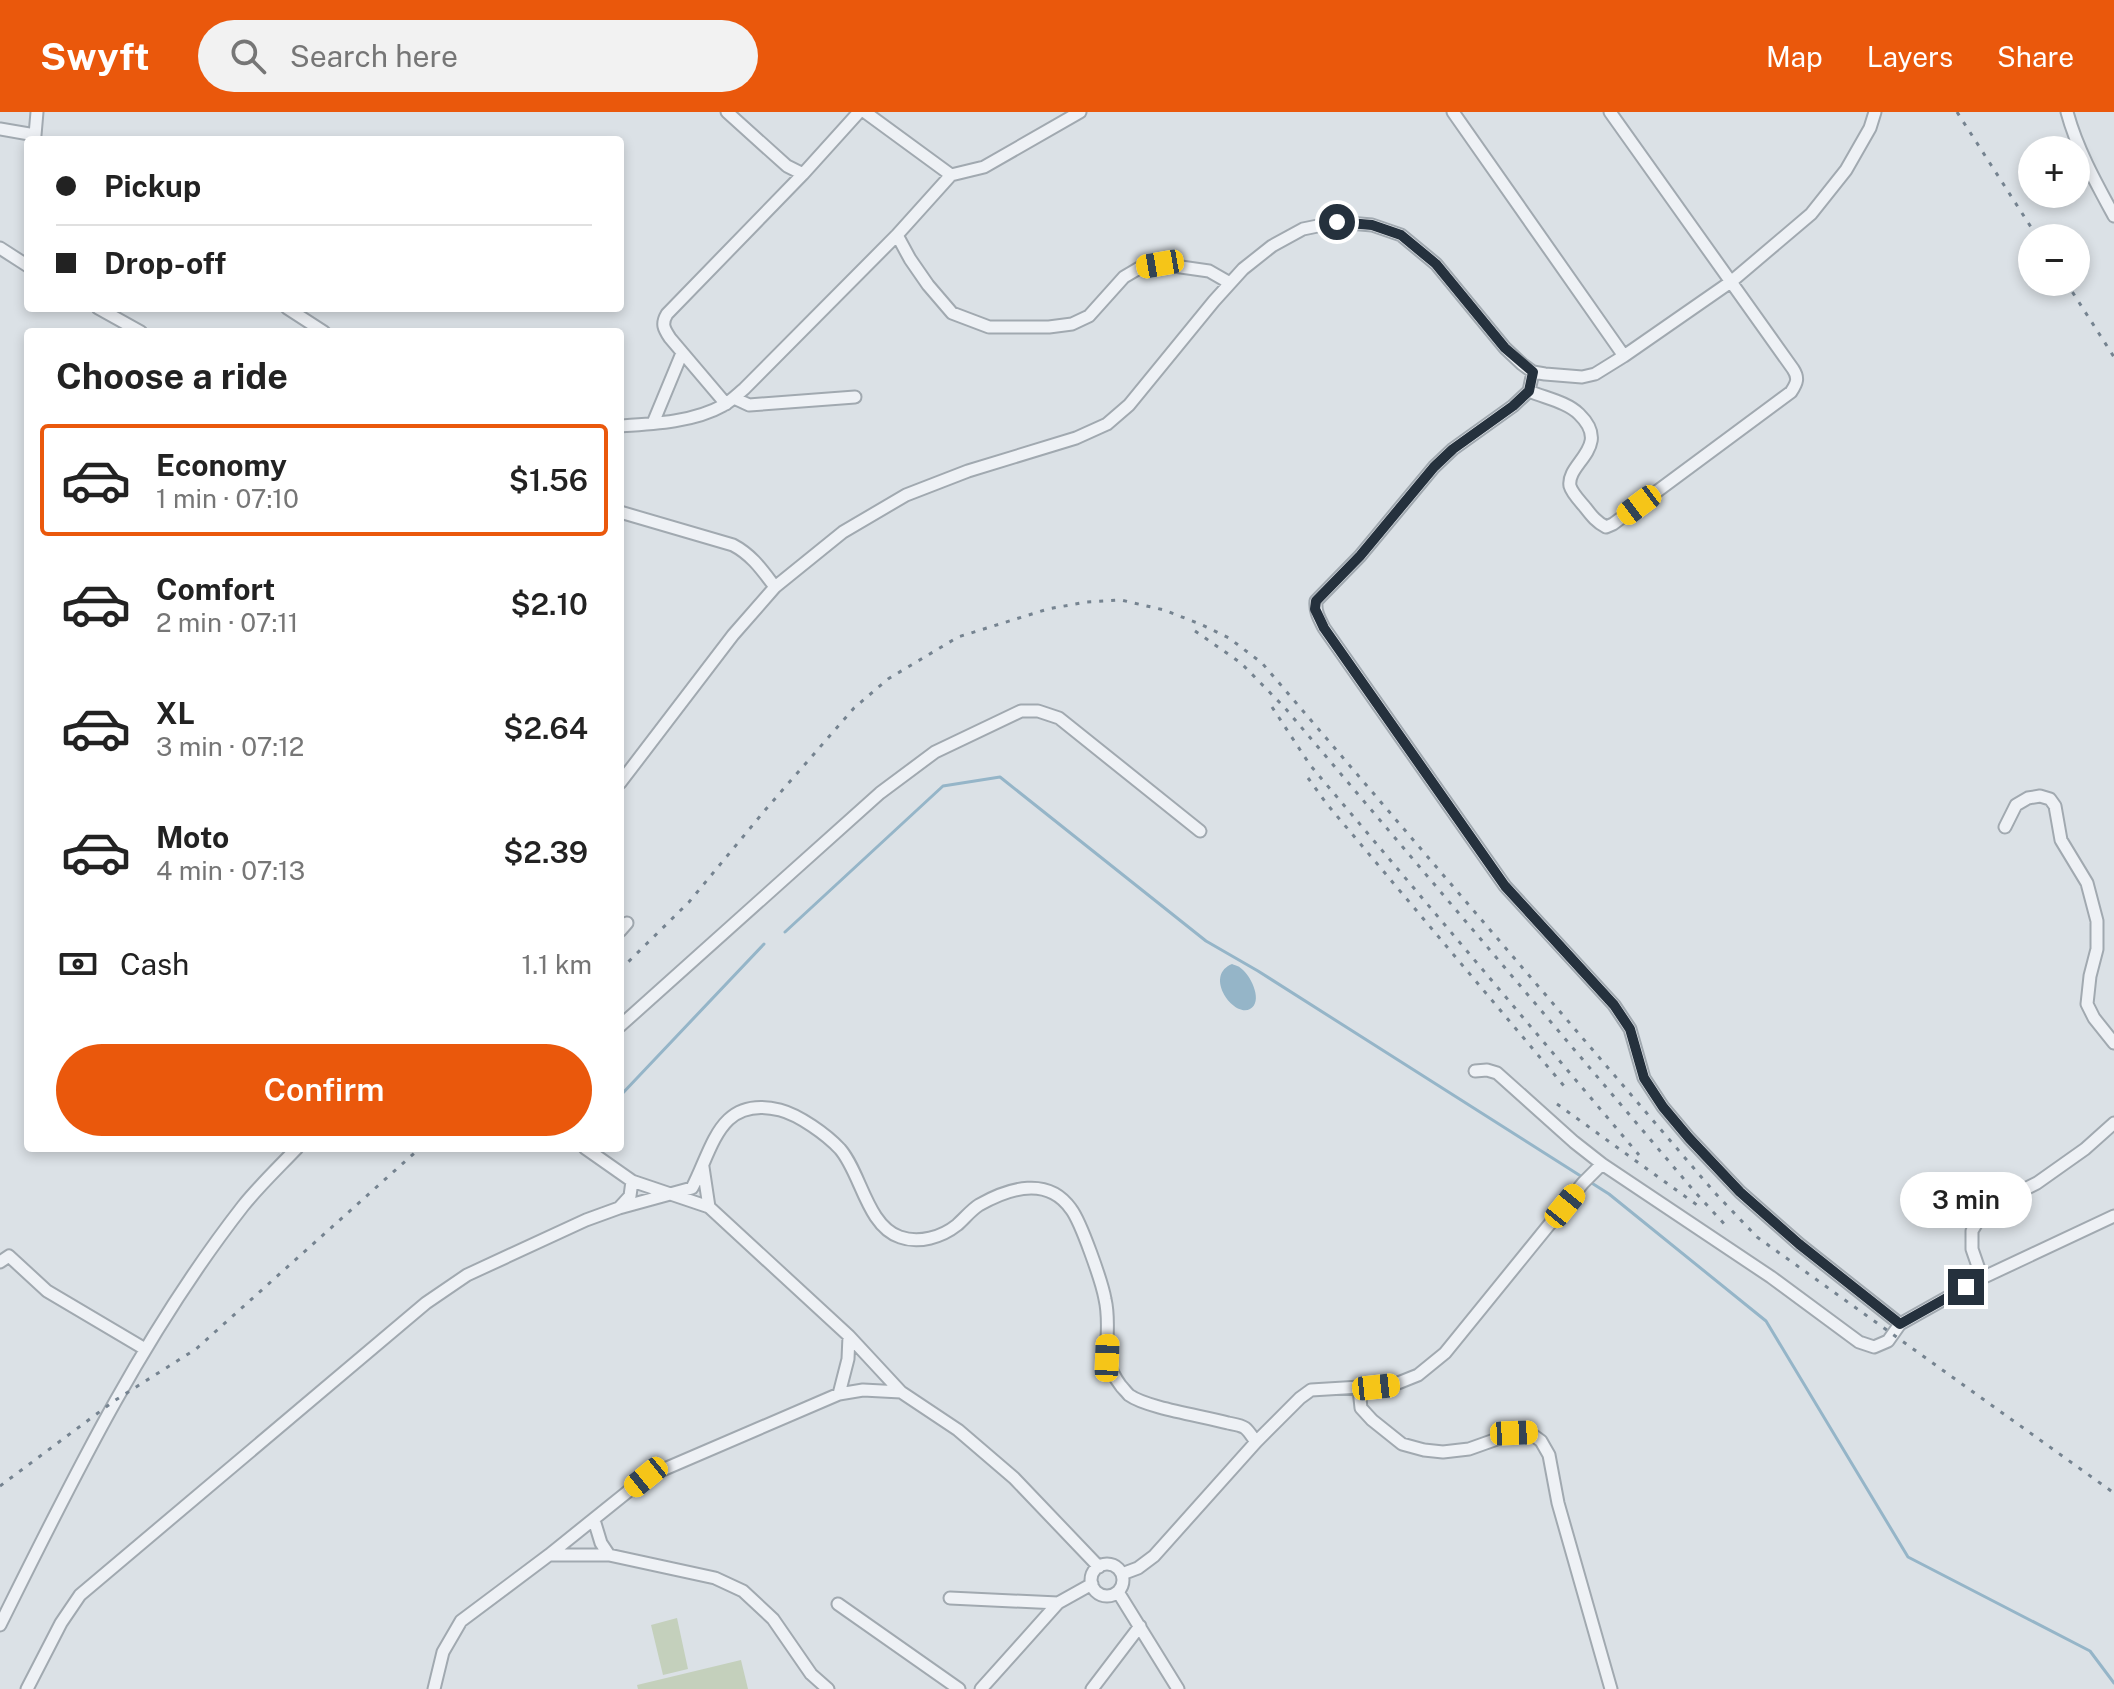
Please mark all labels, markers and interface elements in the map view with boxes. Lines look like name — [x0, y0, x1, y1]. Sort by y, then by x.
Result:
search box — [198, 20, 758, 92]
text: Swyft — [40, 34, 150, 79]
icon: search — [226, 34, 270, 78]
text: Search here — [290, 38, 458, 74]
text: Map — [1766, 40, 1823, 73]
text: Layers — [1867, 40, 1953, 73]
text: Share — [1997, 40, 2074, 73]
map controls — [2018, 136, 2090, 296]
button: + — [2018, 136, 2090, 208]
text: Pickup — [104, 168, 201, 204]
route start — [1319, 204, 1355, 240]
button: − — [2018, 224, 2090, 296]
text: Drop-off — [104, 245, 226, 281]
car — [1134, 248, 1186, 280]
text: Choose a ride — [56, 355, 288, 397]
icon: car — [60, 444, 132, 516]
text: Economy — [156, 447, 287, 483]
text: $1.56 — [509, 462, 588, 498]
car — [1613, 481, 1665, 529]
text: 1 min · 07:10 — [156, 483, 299, 514]
icon: car — [60, 568, 132, 640]
text: Comfort — [156, 571, 275, 607]
text: $2.10 — [510, 586, 588, 622]
text: 2 min · 07:11 — [156, 607, 298, 638]
icon: car — [60, 692, 132, 764]
text: XL — [156, 695, 195, 731]
text: $2.64 — [503, 710, 588, 746]
text: 3 min · 07:12 — [156, 731, 304, 762]
icon: car — [60, 816, 132, 888]
text: Moto — [156, 819, 229, 855]
text: $2.39 — [503, 834, 588, 870]
text: 4 min · 07:13 — [156, 855, 305, 886]
icon: cash — [56, 942, 100, 986]
text: Cash — [120, 946, 189, 982]
text: 1.1 km — [522, 949, 592, 980]
button: Confirm — [56, 1044, 592, 1136]
callout: 3 min — [1900, 1171, 2032, 1227]
car — [1541, 1180, 1589, 1232]
text: 3 min — [1932, 1184, 2000, 1215]
route end — [1948, 1269, 1984, 1305]
car — [1094, 1334, 1120, 1382]
car — [1351, 1373, 1401, 1401]
car — [1490, 1420, 1538, 1446]
car — [620, 1453, 672, 1501]

